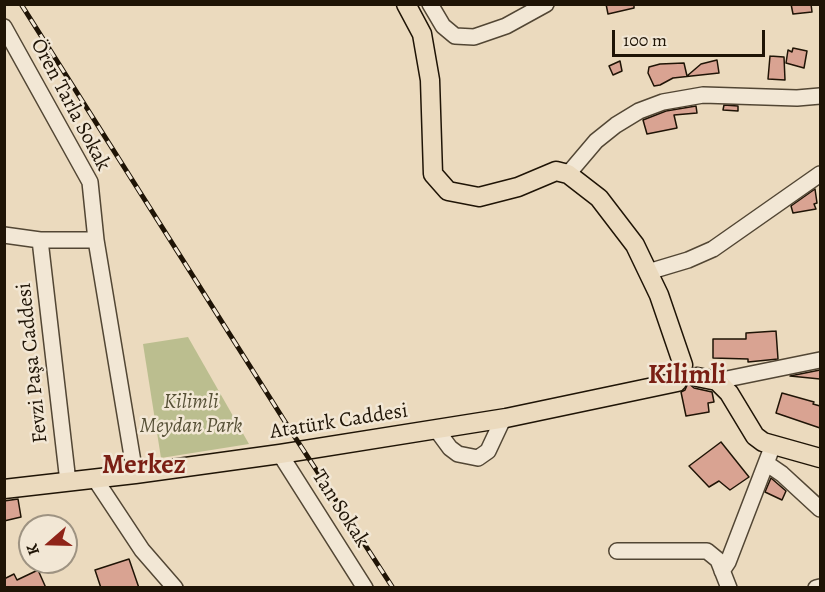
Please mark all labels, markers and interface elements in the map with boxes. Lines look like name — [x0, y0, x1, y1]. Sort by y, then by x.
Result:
scale bar — [615, 18, 768, 56]
text: 100 m — [623, 28, 667, 52]
street label: Ören Tarla Sokak — [25, 35, 115, 175]
street label: Fevzi Paşa Caddesi — [12, 282, 54, 444]
district label: Kilimli — [648, 360, 726, 392]
park label: Kilimli Meydan Park — [140, 390, 242, 440]
street label: Atatürk Caddesi — [268, 399, 410, 445]
district label: Merkez — [102, 450, 186, 482]
street label: Tan Sokak — [306, 466, 374, 552]
north arrow — [18, 514, 78, 574]
text: K — [21, 541, 45, 558]

